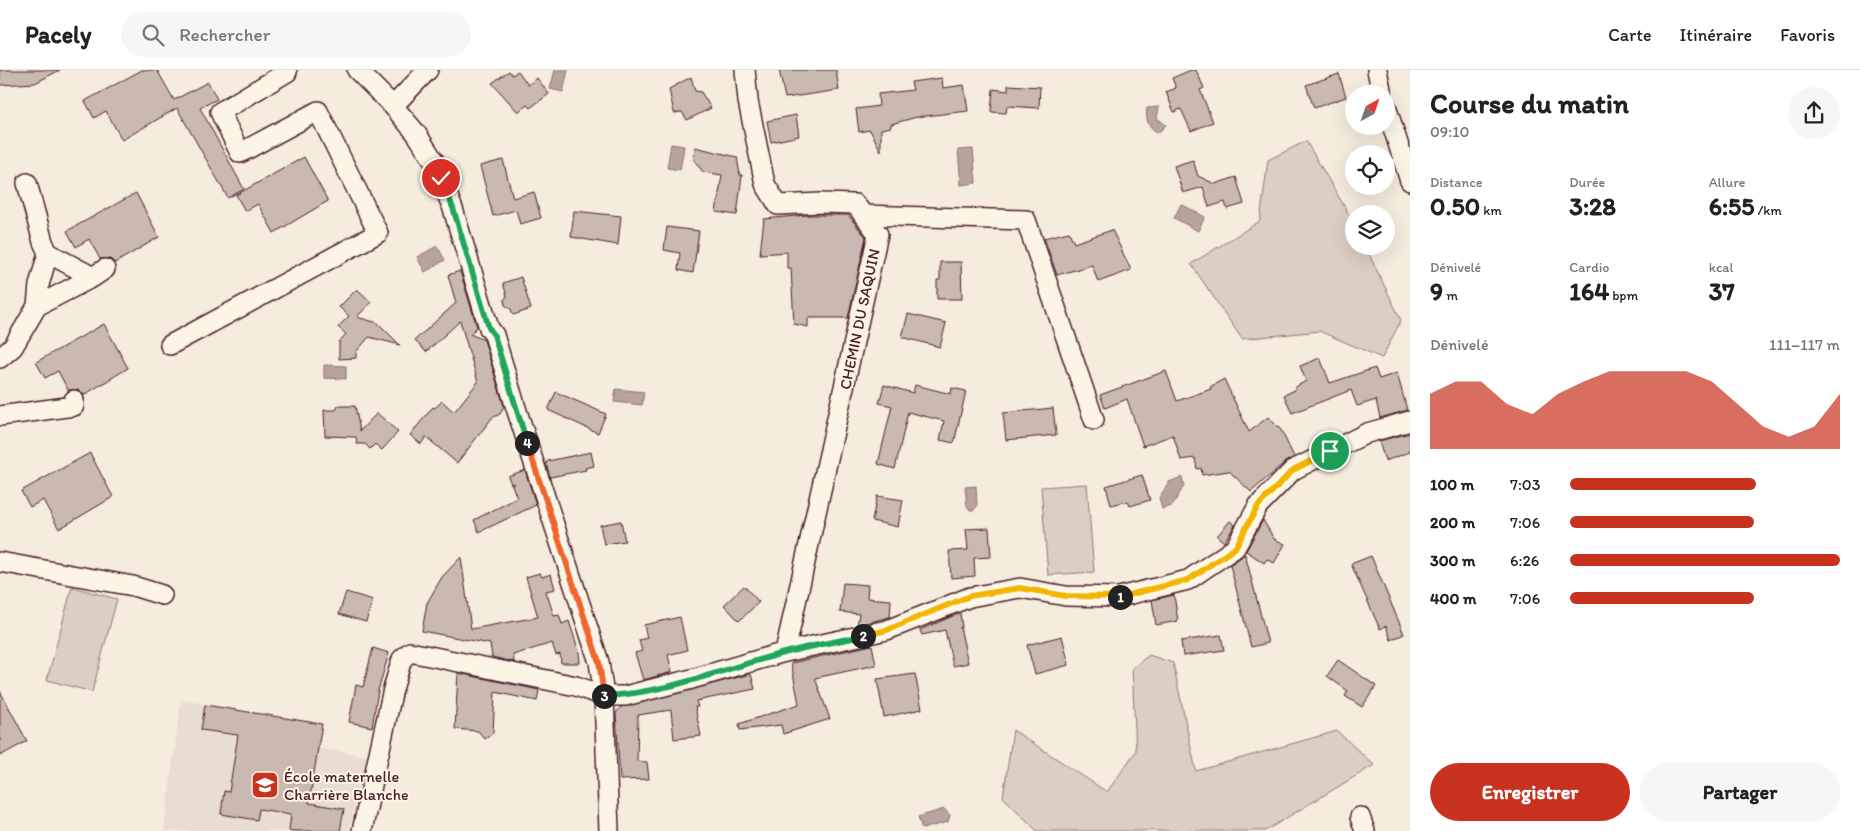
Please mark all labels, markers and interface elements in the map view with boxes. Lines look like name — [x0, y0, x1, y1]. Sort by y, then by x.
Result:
search box — [121, 12, 471, 57]
text: Pacely — [25, 20, 91, 49]
icon: search — [139, 21, 167, 49]
text: Rechercher — [179, 23, 270, 46]
text: Carte — [1608, 24, 1652, 46]
text: Itinéraire — [1680, 24, 1752, 46]
text: Favoris — [1780, 24, 1835, 46]
north arrow — [1345, 85, 1395, 135]
map controls — [1345, 85, 1395, 255]
text: Course du matin — [1430, 86, 1629, 120]
button: share — [1788, 87, 1840, 139]
text: 09:10 — [1430, 122, 1469, 141]
button: locate — [1345, 145, 1395, 195]
pin — [420, 157, 462, 199]
icon: check — [427, 164, 455, 192]
text: Distance — [1430, 174, 1482, 191]
text: Durée — [1569, 174, 1605, 191]
text: Allure — [1709, 174, 1746, 191]
text: 0.50 — [1430, 191, 1480, 221]
text: 3:28 — [1569, 191, 1616, 221]
text: 6:55 — [1709, 191, 1754, 221]
text: km — [1480, 202, 1502, 219]
text: /km — [1754, 202, 1782, 219]
button: layers — [1345, 205, 1395, 255]
street label: CHEMIN DU SAQUIN — [835, 247, 884, 391]
text: Dénivelé — [1430, 259, 1481, 276]
text: Cardio — [1569, 259, 1609, 276]
text: kcal — [1709, 259, 1734, 276]
text: 9 — [1430, 276, 1443, 306]
text: 164 — [1569, 276, 1609, 306]
text: 37 — [1709, 276, 1735, 306]
text: m — [1443, 287, 1458, 304]
text: bpm — [1609, 287, 1638, 304]
text: Dénivelé — [1430, 335, 1489, 354]
text: 111–117 m — [1769, 335, 1840, 354]
pin: 4 — [514, 430, 540, 456]
pin — [1309, 430, 1351, 472]
text: 4 — [523, 435, 532, 452]
icon: arrive — [1316, 437, 1344, 465]
text: 100 m — [1430, 475, 1474, 494]
text: 7:03 — [1510, 475, 1540, 494]
text: 200 m — [1430, 513, 1475, 532]
text: 7:06 — [1510, 513, 1540, 532]
text: 300 m — [1430, 551, 1476, 570]
text: 6:26 — [1510, 551, 1539, 570]
pin: 1 — [1108, 584, 1132, 610]
text: 1 — [1117, 589, 1124, 606]
text: 400 m — [1430, 589, 1476, 608]
text: 7:06 — [1510, 589, 1540, 608]
pin: 2 — [850, 624, 876, 648]
text: 2 — [860, 628, 867, 645]
pin: 3 — [592, 684, 616, 708]
text: 3 — [601, 688, 608, 705]
button: Enregistrer — [1430, 763, 1630, 821]
button: Partager — [1640, 763, 1840, 821]
place label: École maternelle Charrière Blanche — [284, 767, 409, 804]
school or university icon: École maternelle Charrière Blanche — [250, 770, 280, 800]

